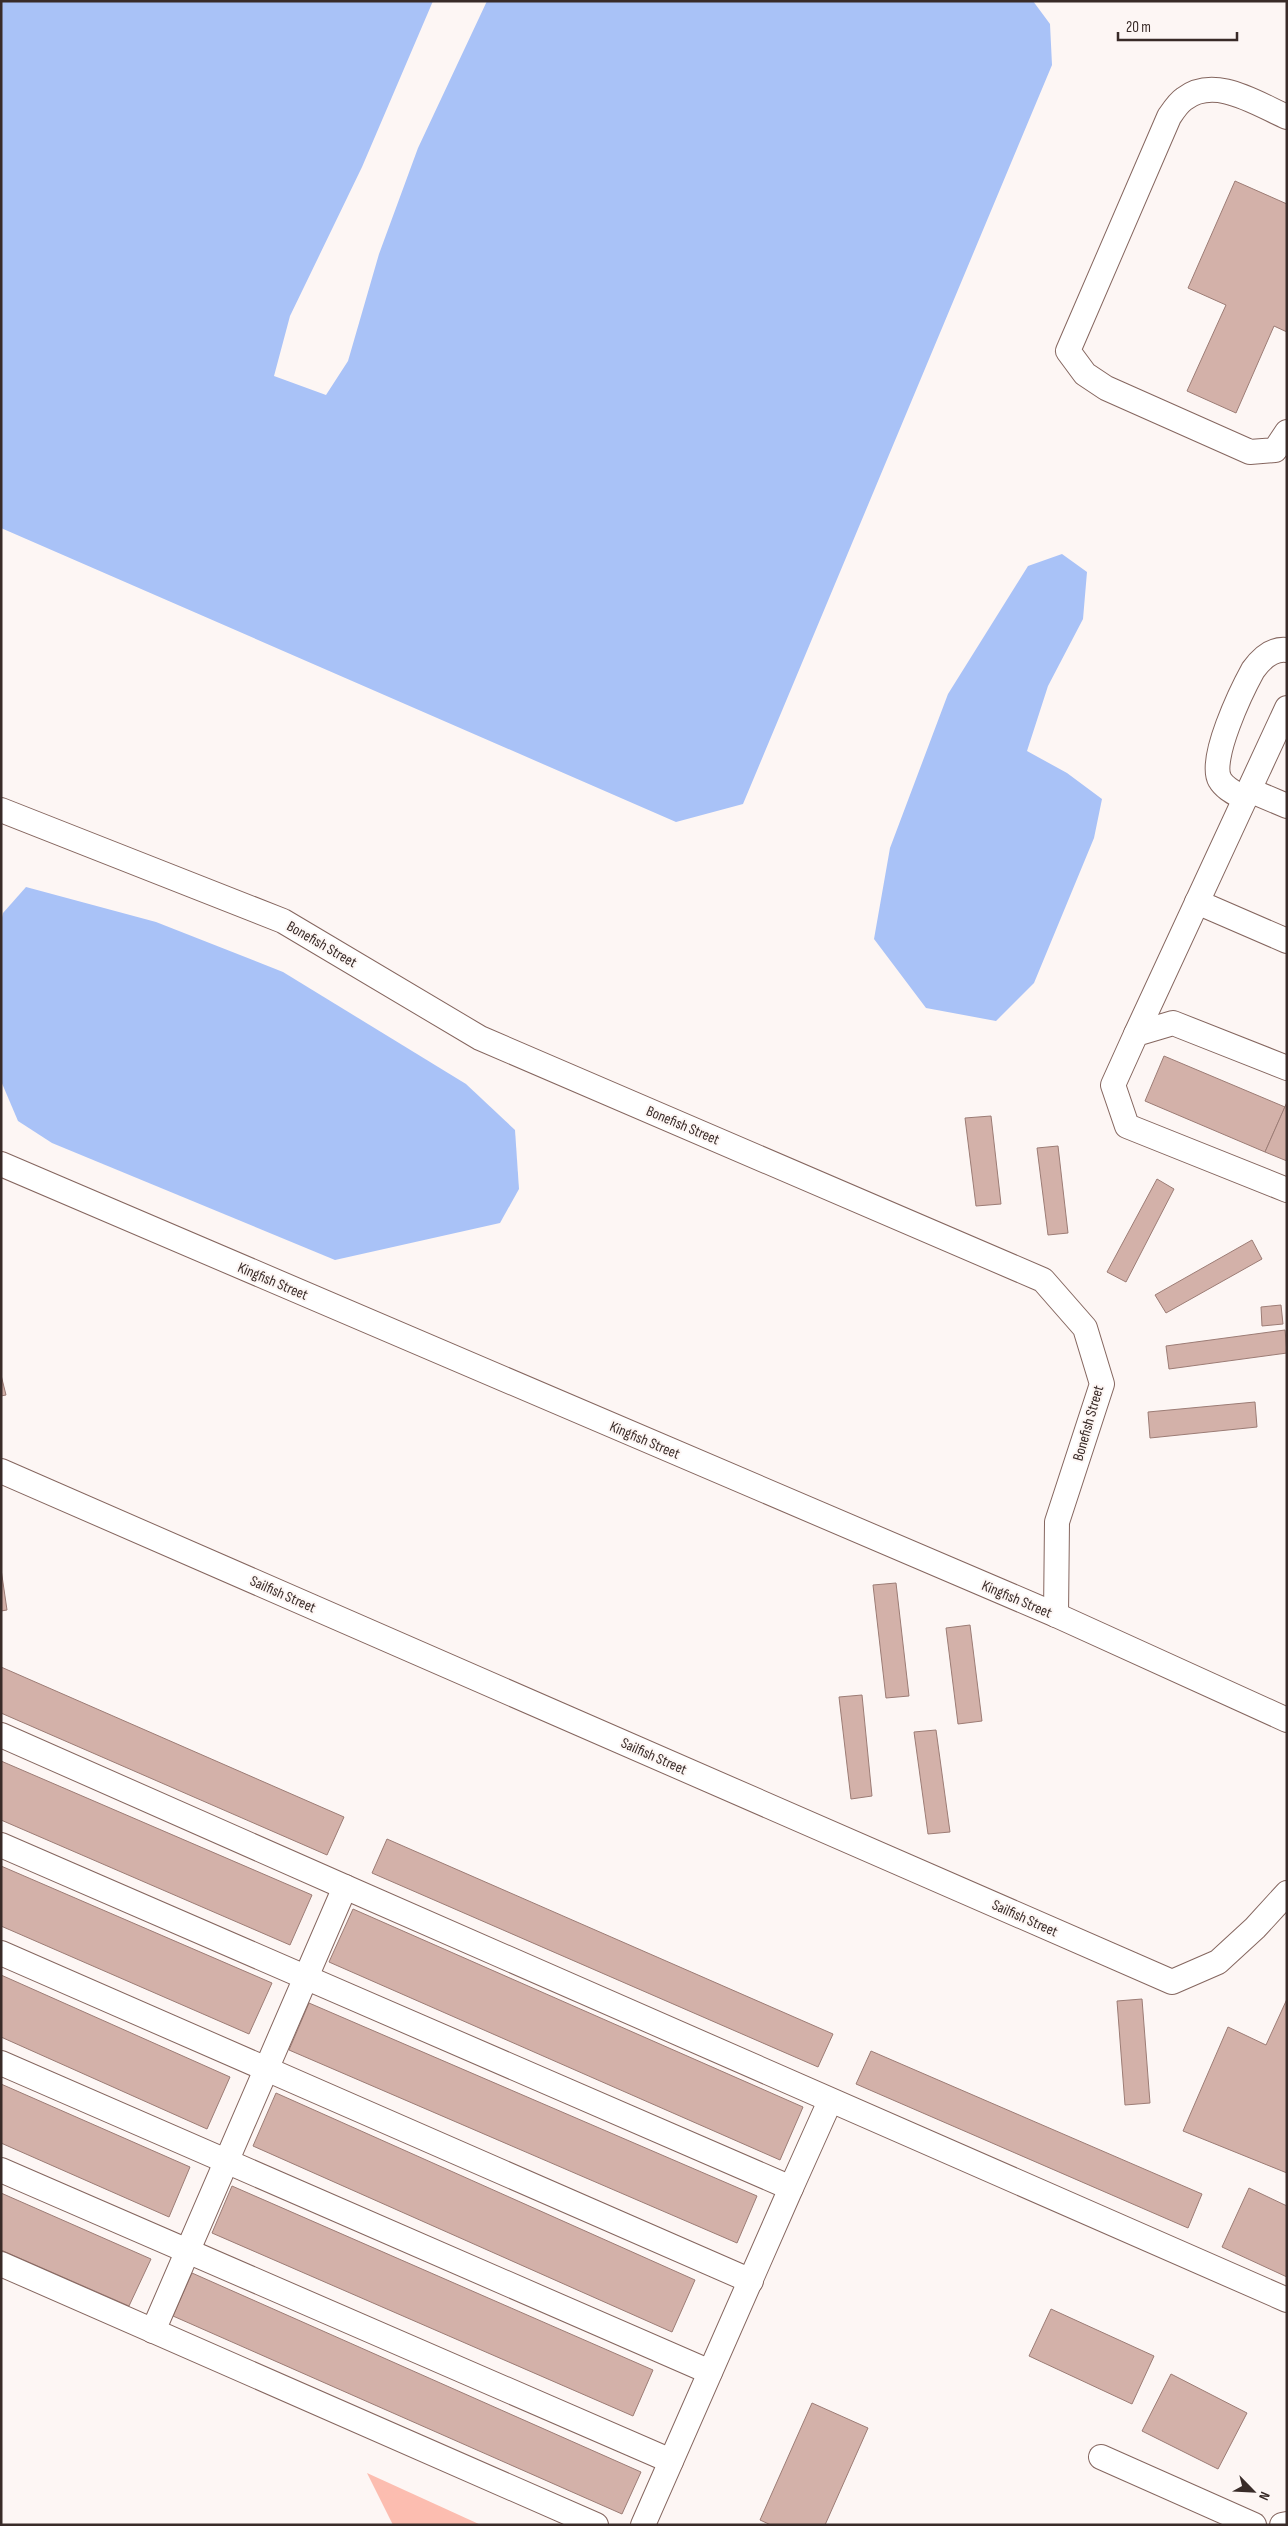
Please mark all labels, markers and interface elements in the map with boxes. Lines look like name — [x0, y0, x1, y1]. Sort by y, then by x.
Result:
scale bar — [1118, 10, 1237, 42]
text: 20 m — [1126, 18, 1151, 37]
street label: Bonefish Street — [283, 917, 361, 972]
street label: Bonefish Street — [643, 1102, 723, 1150]
street label: Kingfish Street — [235, 1258, 311, 1305]
street label: Bonefish Street — [1069, 1383, 1108, 1463]
street label: Kingfish Street — [607, 1417, 683, 1464]
street label: Sailfish Street — [247, 1572, 319, 1618]
street label: Kingfish Street — [979, 1576, 1055, 1623]
street label: Sailfish Street — [618, 1734, 690, 1780]
street label: Sailfish Street — [989, 1896, 1061, 1942]
north arrow — [1228, 2466, 1278, 2516]
text: N — [1255, 2489, 1274, 2503]

